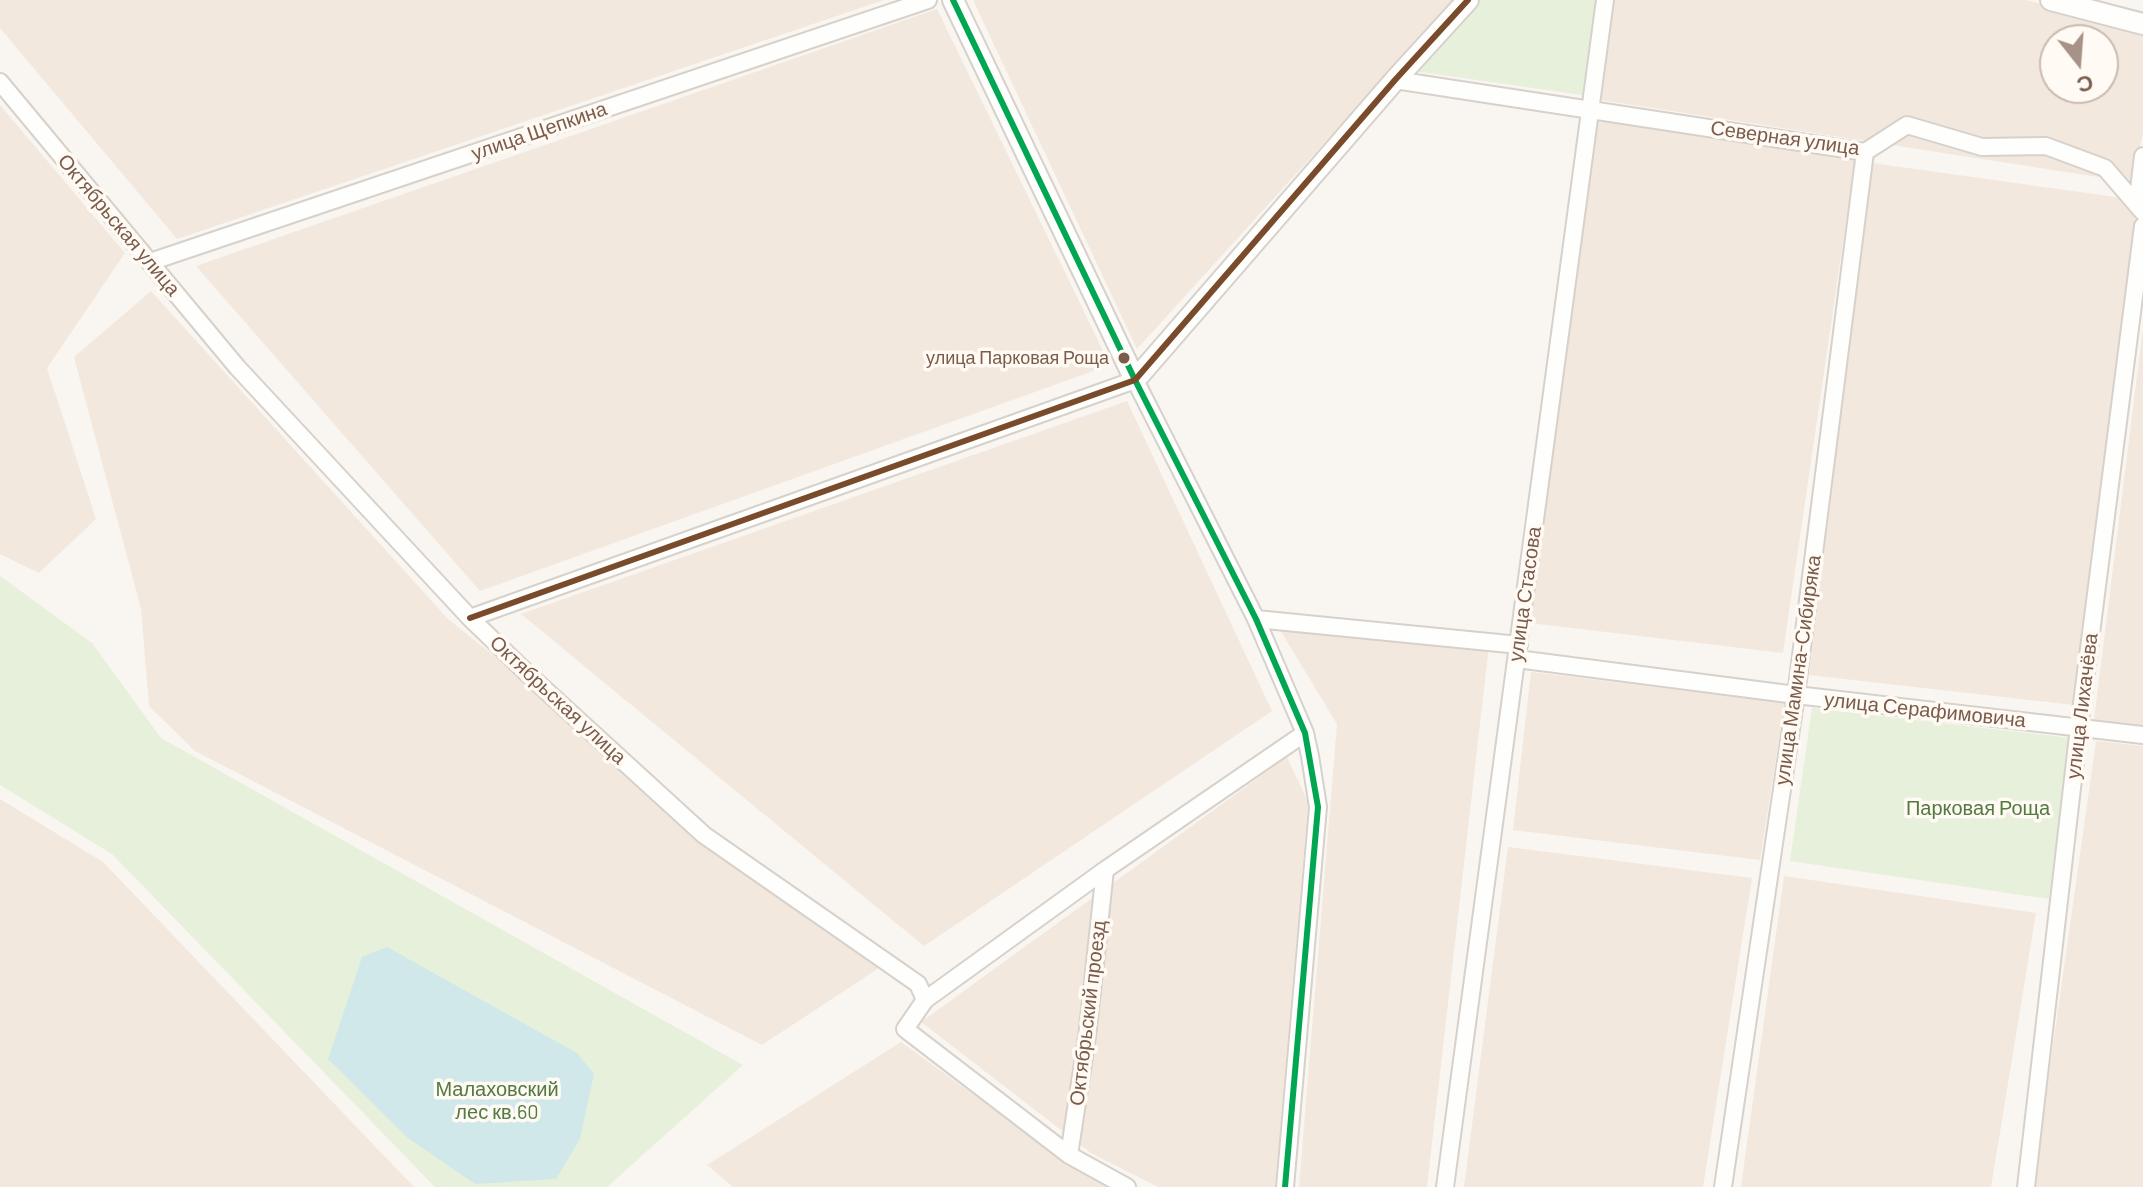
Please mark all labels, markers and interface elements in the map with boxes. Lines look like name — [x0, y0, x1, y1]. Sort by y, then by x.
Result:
north arrow — [2039, 24, 2119, 104]
text: С — [2074, 70, 2097, 100]
street label: улица Щепкина — [468, 97, 610, 165]
street label: Северная улица — [1709, 116, 1861, 160]
street label: Октябрьская улица — [53, 149, 185, 301]
place label: улица Парковая Роща — [926, 347, 1109, 369]
marker: улица Парковая Роща — [1116, 350, 1132, 366]
street label: улица Стасова — [1504, 525, 1546, 663]
street label: улица Мамина-Сибиряка — [1770, 553, 1826, 787]
street label: Октябрьская улица — [485, 631, 631, 769]
street label: улица Лихачёва — [2061, 632, 2103, 780]
street label: улица Серафимовича — [1823, 687, 2027, 733]
park label: Парковая Роща — [1906, 796, 2050, 820]
street label: Октябрьский проезд — [1065, 919, 1111, 1107]
park label: Малаховский лес кв.60 — [435, 1077, 559, 1124]

